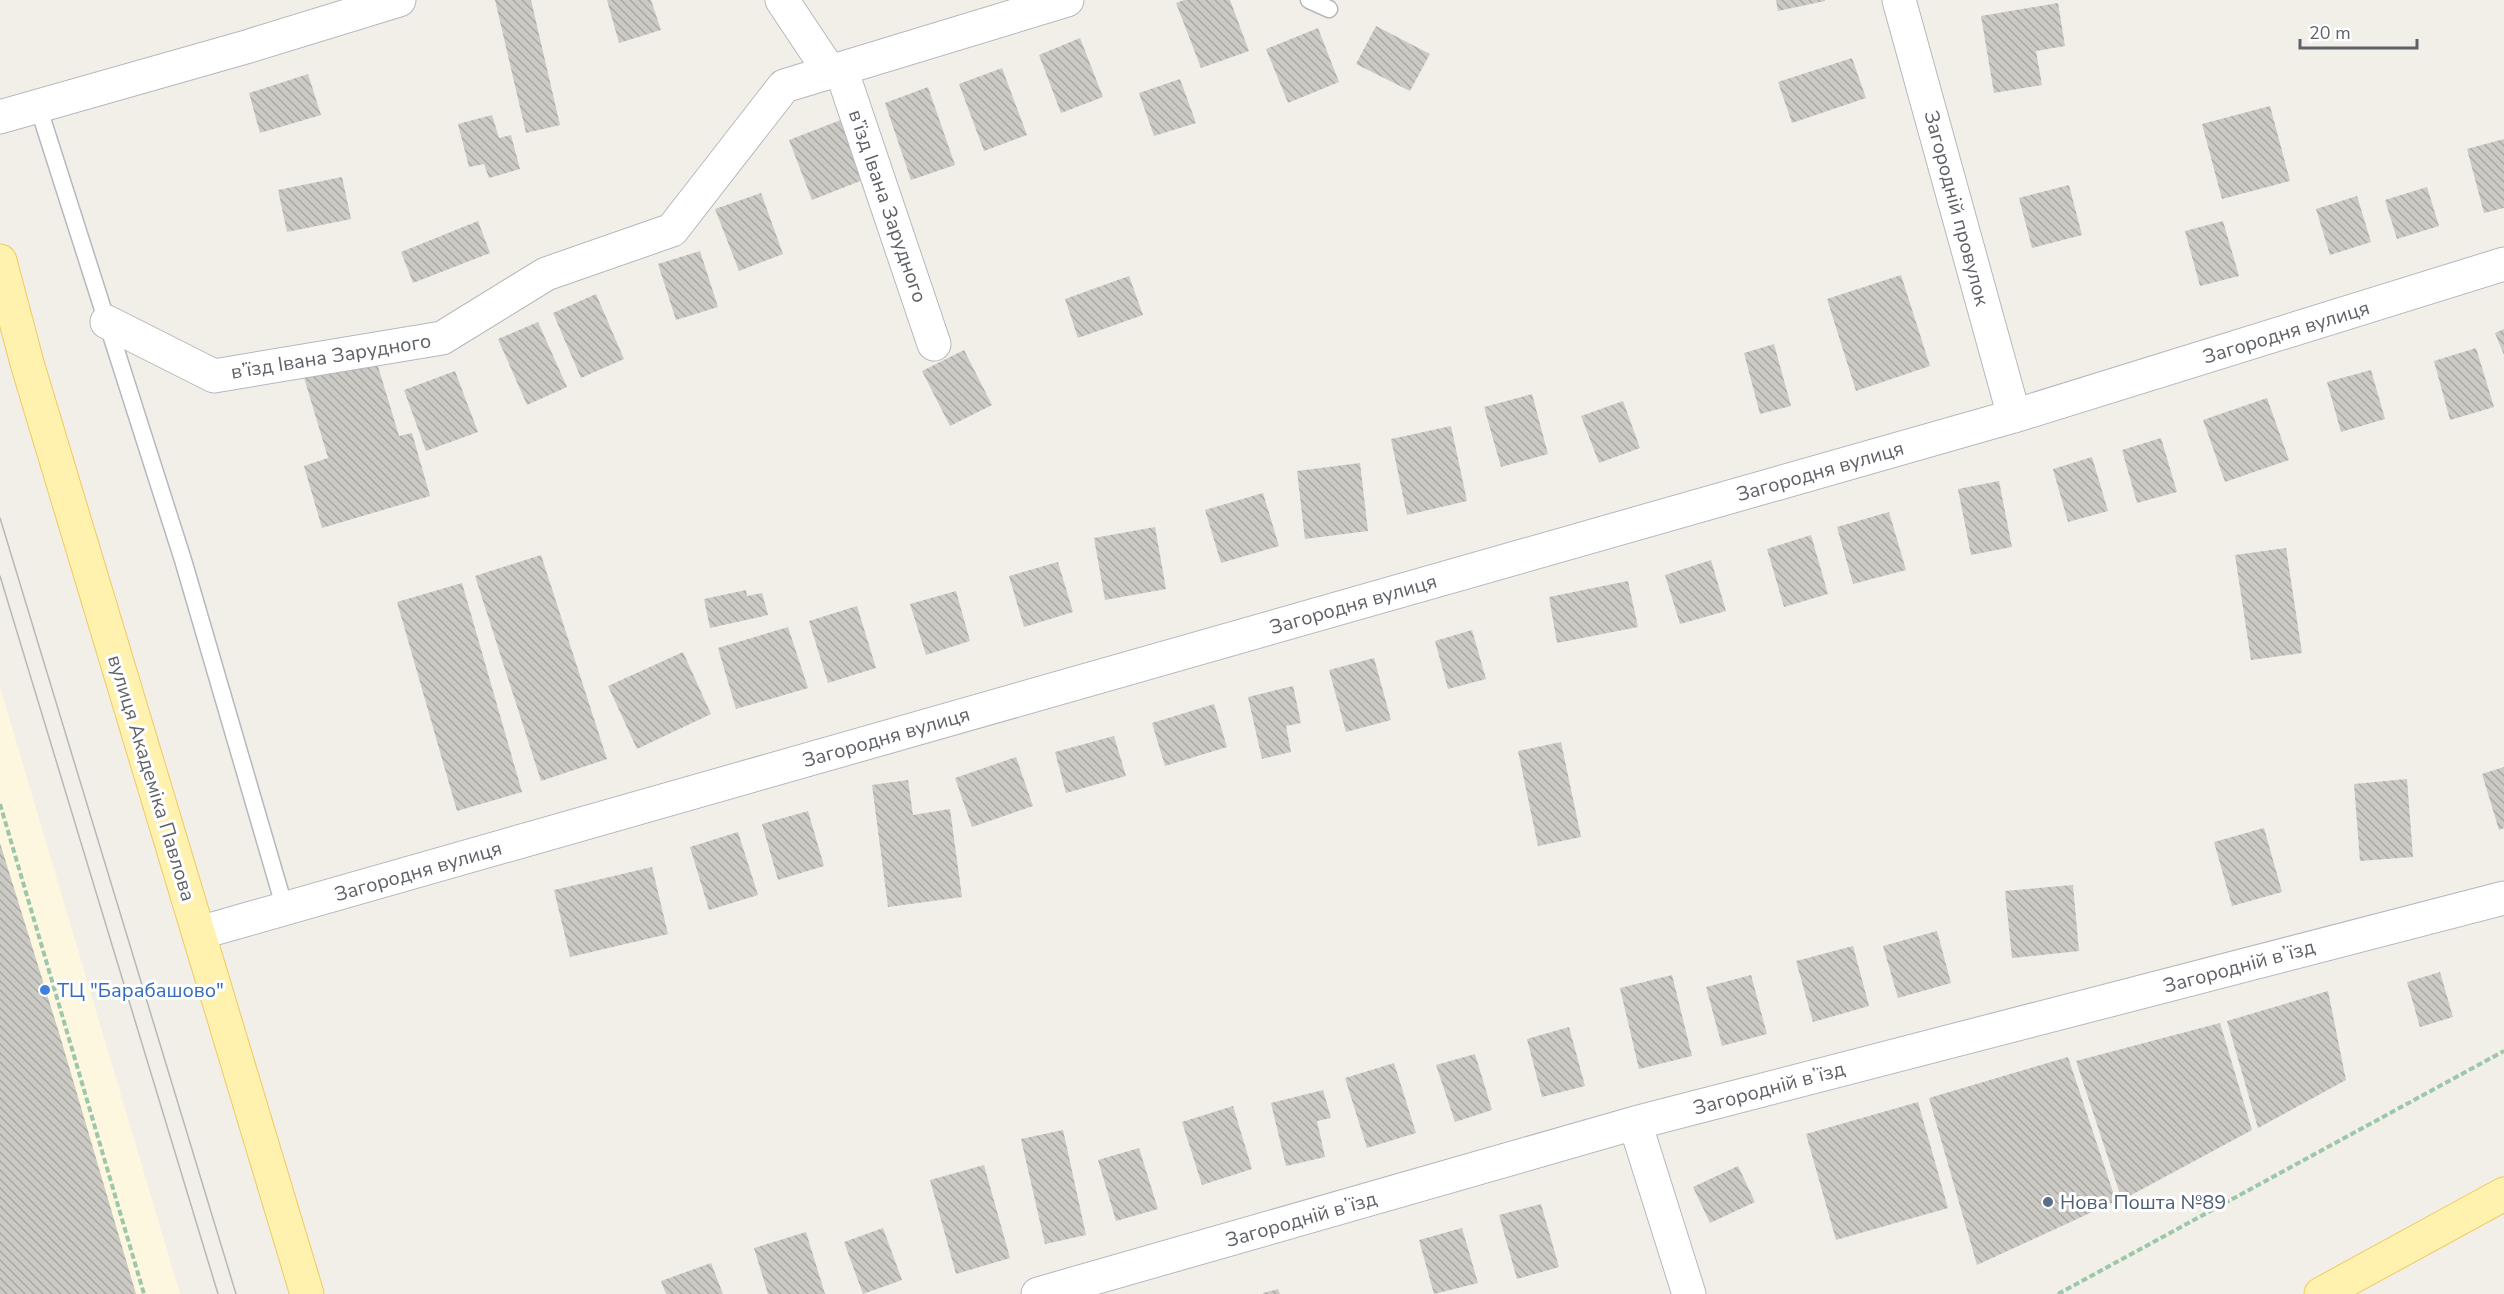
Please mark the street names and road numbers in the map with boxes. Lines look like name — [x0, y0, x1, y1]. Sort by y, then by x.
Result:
street label: в’їзд Івана Зарудного — [842, 106, 933, 306]
street label: Загородній провулок — [1917, 108, 1996, 309]
street label: Загородня вулиця — [2199, 294, 2373, 371]
street label: в’їзд Івана Зарудного — [229, 327, 433, 386]
street label: Загородня вулиця — [1733, 435, 1907, 508]
street label: Загородня вулиця — [1266, 568, 1440, 641]
street label: вулиця Академіка Павлова — [101, 652, 202, 905]
street label: Загородня вулиця — [799, 701, 973, 774]
street label: Загородня вулиця — [331, 835, 505, 908]
street label: Загородній вʼїзд — [2160, 933, 2318, 1000]
street label: Загородній вʼїзд — [1690, 1055, 1848, 1122]
street label: Загородній вʼїзд — [1222, 1185, 1380, 1254]

